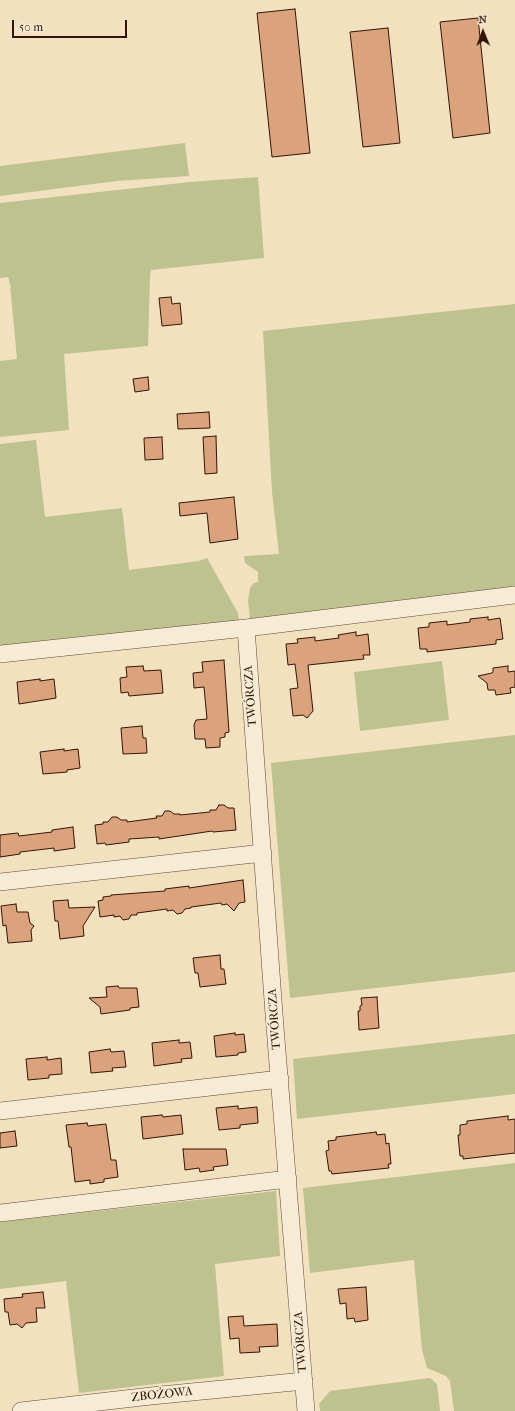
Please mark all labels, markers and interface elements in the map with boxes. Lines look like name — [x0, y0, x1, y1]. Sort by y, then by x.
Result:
scale bar — [14, 12, 129, 38]
north arrow — [463, 12, 503, 52]
text: N — [478, 13, 487, 26]
text: 50 m — [19, 20, 43, 34]
street label: TWÓRCZA — [242, 665, 260, 727]
street label: TWÓRCZA — [266, 988, 284, 1050]
street label: TWÓRCZA — [292, 1311, 310, 1373]
street label: ZBOŻOWA — [131, 1385, 193, 1405]

